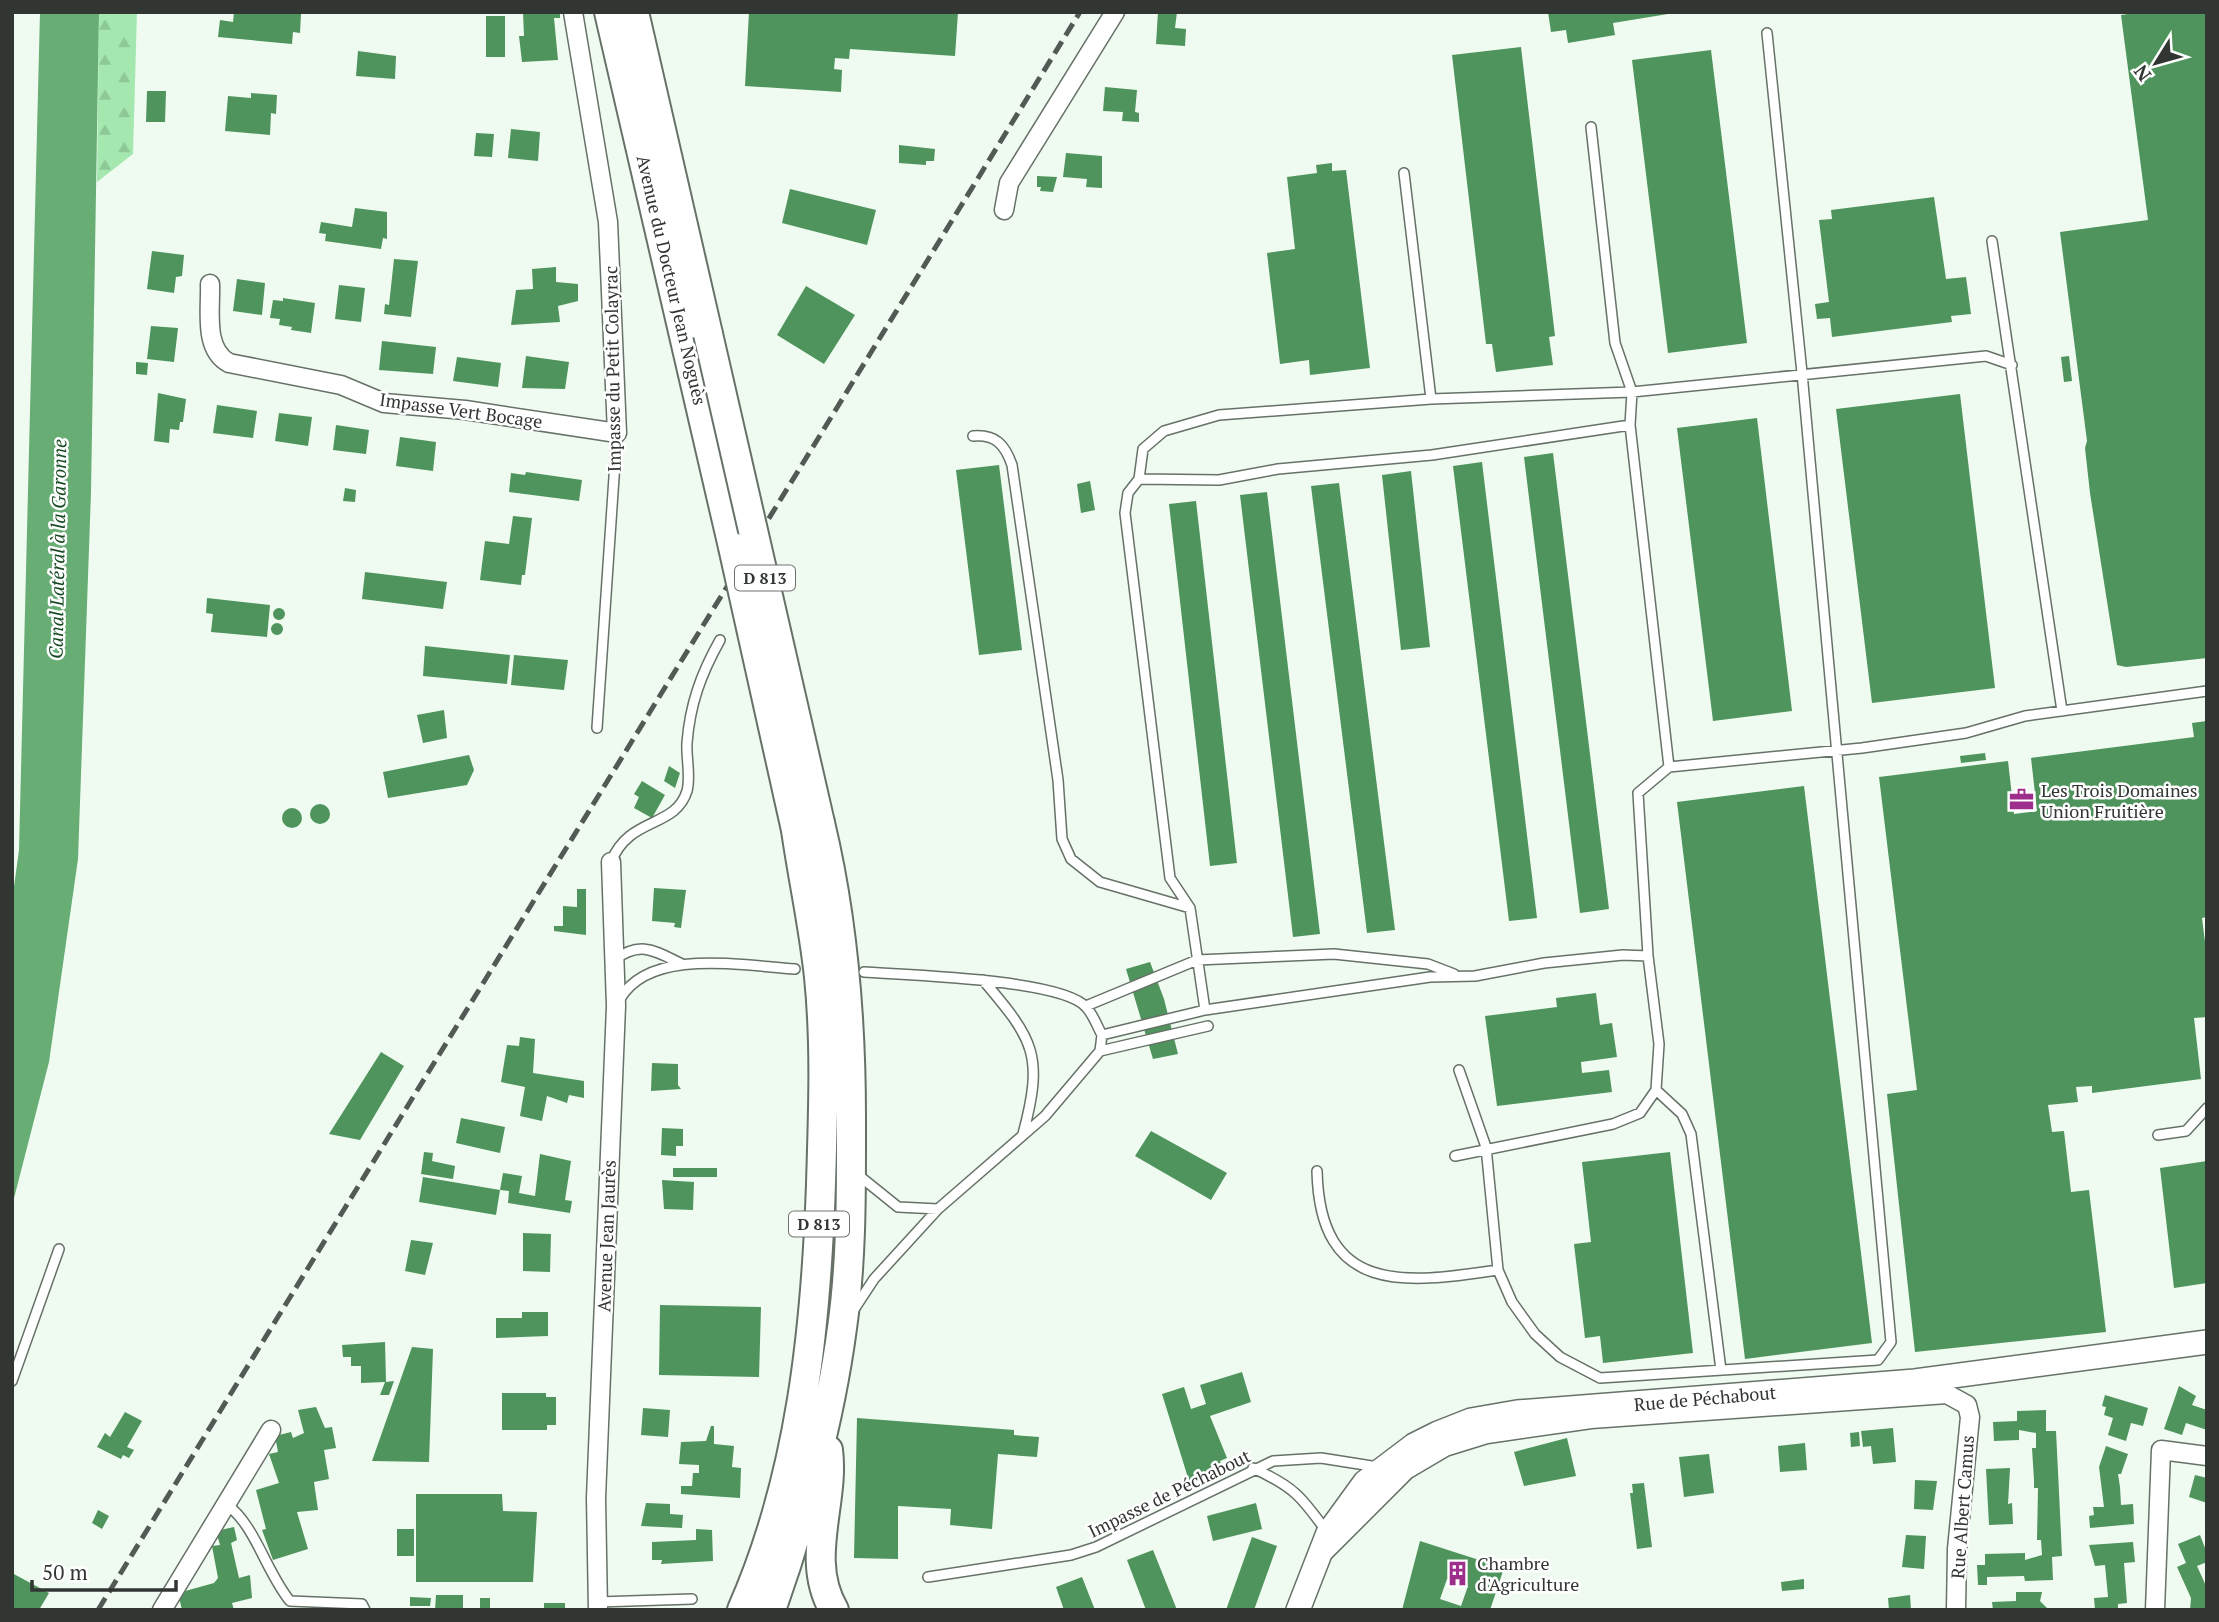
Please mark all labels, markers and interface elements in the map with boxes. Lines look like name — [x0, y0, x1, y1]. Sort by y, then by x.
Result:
north arrow — [2121, 28, 2191, 98]
text: N — [2127, 60, 2156, 87]
street label: Avenue du Docteur Jean Noguès — [632, 153, 712, 407]
street label: Impasse du Petit Colayrac — [598, 266, 626, 472]
street label: Impasse Vert Bocage — [378, 387, 544, 433]
water label: Canal Latéral à la Garonne — [43, 439, 71, 659]
road number: D 813 — [735, 566, 795, 590]
place label: Les Trois Domaines Union Fruitière — [2041, 778, 2197, 823]
office icon: Les Trois Domaines Union Fruitière — [2007, 786, 2035, 814]
street label: Avenue Jean Jaurès — [591, 1160, 621, 1312]
road number: D 813 — [789, 1212, 849, 1236]
street label: Rue de Péchabout — [1633, 1380, 1777, 1416]
street label: Rue Albert Camus — [1945, 1434, 1979, 1580]
street label: Impasse de Péchabout — [1084, 1443, 1254, 1543]
scale bar — [32, 1548, 175, 1592]
place label: Chambre d'Agriculture — [1477, 1551, 1579, 1596]
text: 50 m — [42, 1558, 88, 1586]
building icon: Chambre d'Agriculture — [1443, 1559, 1471, 1587]

